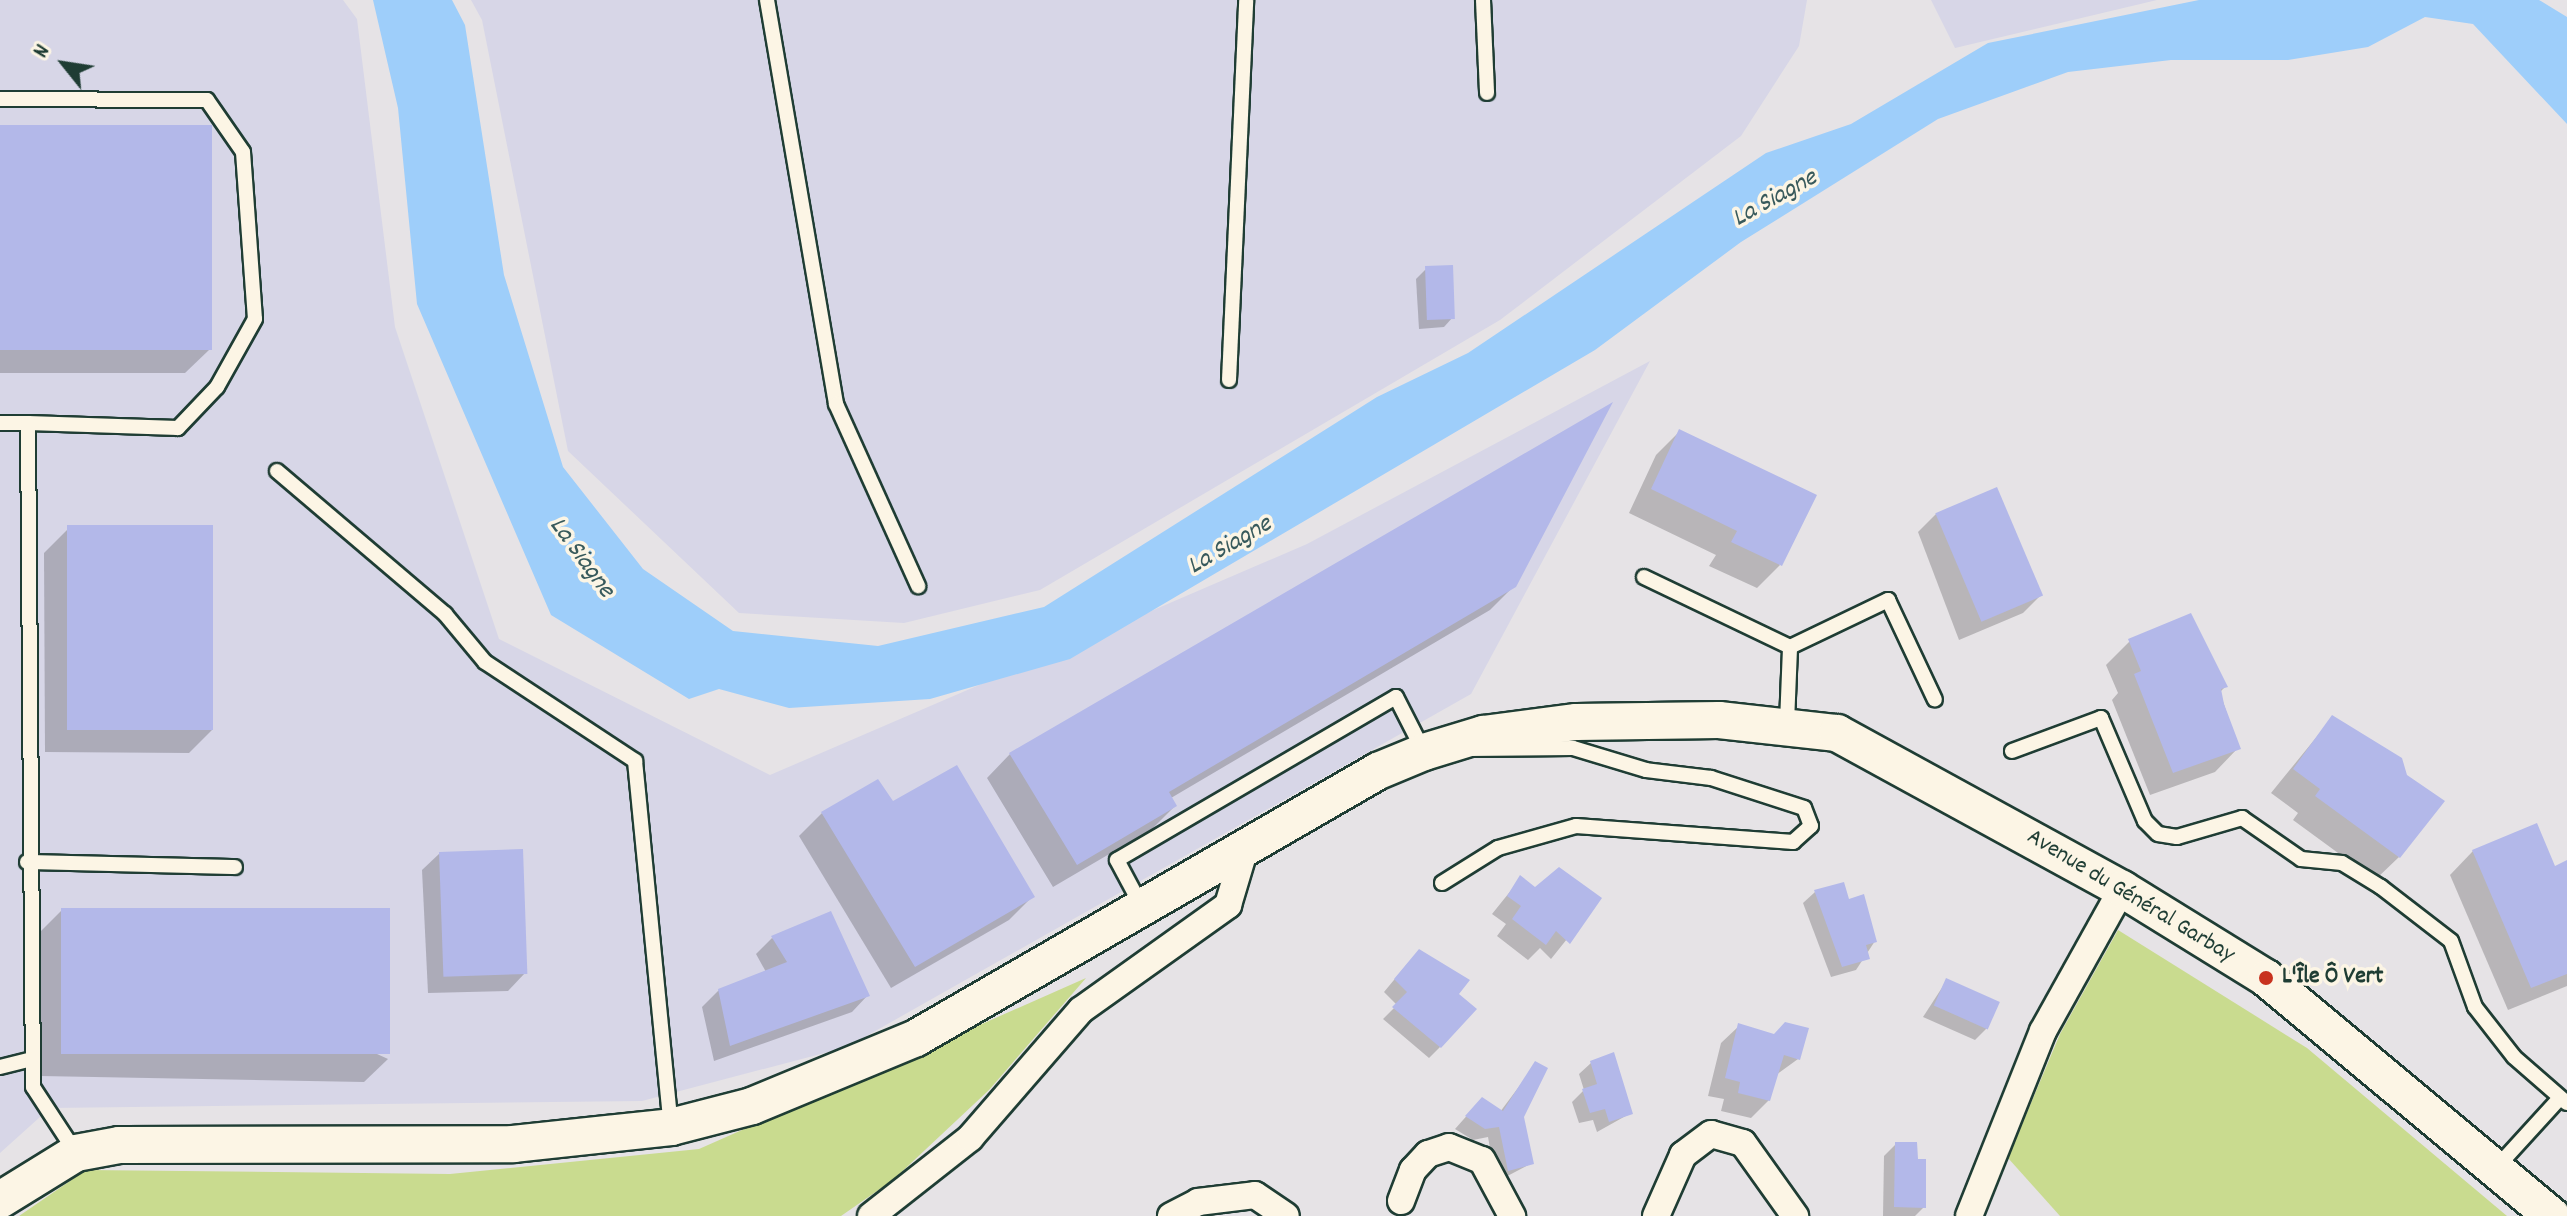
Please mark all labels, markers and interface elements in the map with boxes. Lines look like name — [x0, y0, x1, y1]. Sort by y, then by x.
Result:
north arrow — [24, 24, 104, 104]
text: N — [27, 39, 59, 64]
water label: La Siagne — [1727, 163, 1823, 235]
water label: La Siagne — [1182, 509, 1278, 583]
water label: La Siagne — [541, 512, 621, 604]
street label: Avenue du Général Garbay — [2021, 824, 2239, 970]
place label: L'Île Ô Vert — [2282, 964, 2383, 992]
marker: L'Île Ô Vert — [2257, 969, 2275, 987]

